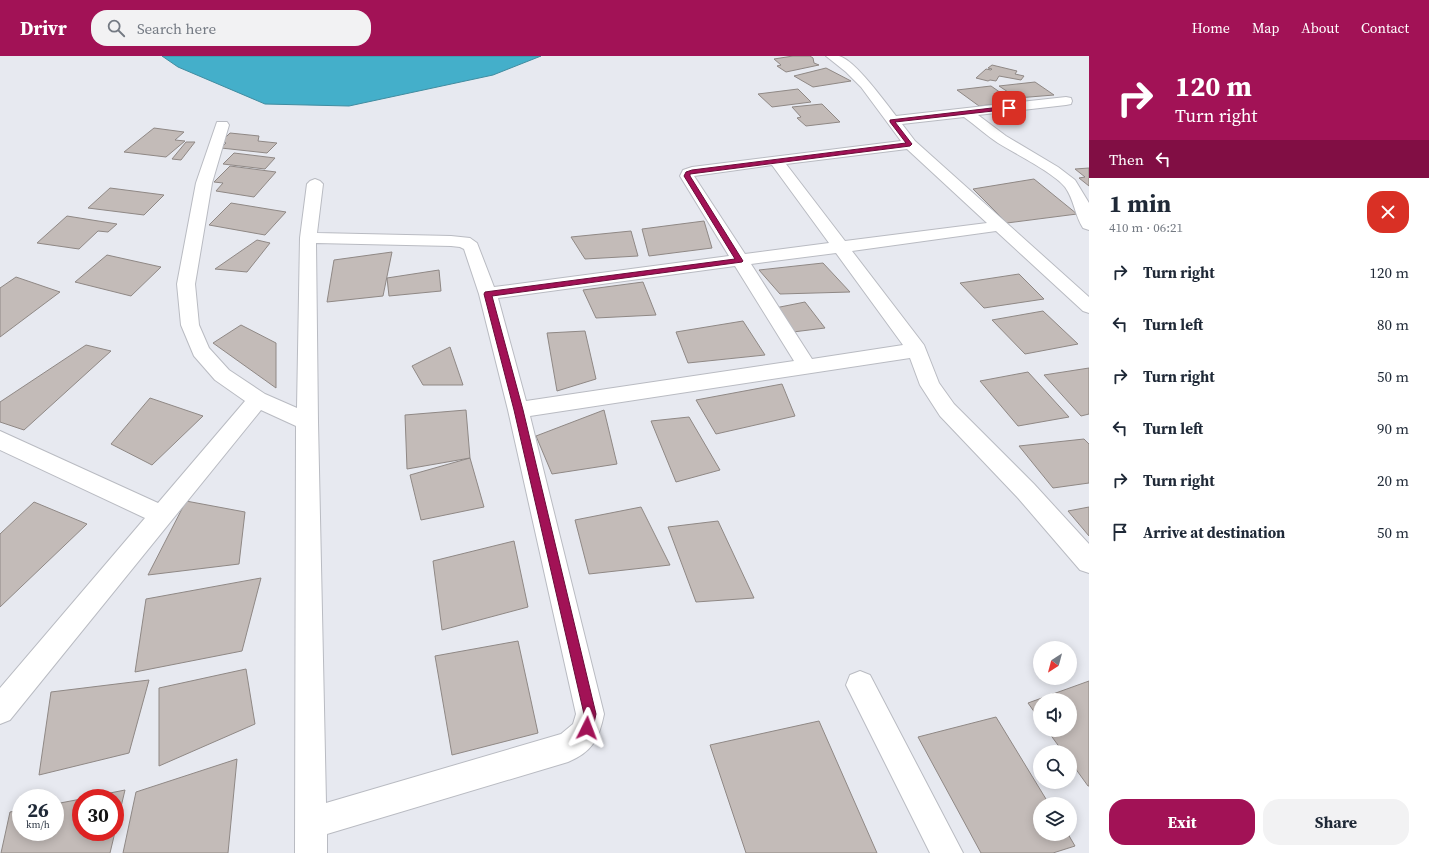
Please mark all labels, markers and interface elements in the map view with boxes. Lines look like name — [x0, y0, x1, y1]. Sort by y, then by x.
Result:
search box — [91, 10, 371, 46]
text: Drivr — [20, 15, 67, 41]
icon: search — [105, 17, 127, 39]
text: Search here — [137, 18, 216, 39]
text: Home — [1192, 18, 1230, 38]
text: Map — [1252, 18, 1279, 38]
text: About — [1301, 18, 1339, 38]
text: Contact — [1361, 18, 1409, 38]
text: 120 m — [1175, 67, 1252, 105]
icon: right — [1109, 72, 1161, 124]
pin — [992, 91, 1026, 125]
icon: arrive — [998, 97, 1020, 119]
text: Turn right — [1175, 103, 1257, 128]
icon: left — [1152, 148, 1174, 170]
text: Then — [1109, 149, 1144, 170]
text: 1 min — [1109, 187, 1171, 220]
button: close — [1367, 191, 1409, 233]
text: 410 m · 06:21 — [1109, 219, 1183, 236]
icon: right — [1109, 261, 1131, 283]
text: Turn right — [1143, 262, 1215, 283]
text: 120 m — [1369, 262, 1409, 283]
icon: left — [1109, 313, 1131, 335]
text: Turn left — [1143, 314, 1203, 335]
text: 80 m — [1377, 314, 1409, 335]
icon: right — [1109, 365, 1131, 387]
text: Turn right — [1143, 366, 1215, 387]
text: 50 m — [1377, 366, 1409, 387]
icon: left — [1109, 417, 1131, 439]
text: Turn left — [1143, 418, 1203, 439]
text: 90 m — [1377, 418, 1409, 439]
icon: right — [1109, 469, 1131, 491]
text: Turn right — [1143, 470, 1215, 491]
text: 20 m — [1377, 470, 1409, 491]
icon: arrive — [1109, 521, 1131, 543]
text: Arrive at destination — [1143, 522, 1285, 543]
text: 50 m — [1377, 522, 1409, 543]
north arrow — [1033, 641, 1077, 685]
map controls — [1033, 641, 1077, 841]
button: sound — [1033, 693, 1077, 737]
position arrow — [566, 707, 608, 749]
button: search — [1033, 745, 1077, 789]
speed limit sign: 30 — [72, 789, 124, 841]
text: 26 — [27, 796, 49, 824]
button: layers — [1033, 797, 1077, 841]
button: Exit — [1109, 799, 1255, 845]
button: Share — [1263, 799, 1409, 845]
text: km/h — [26, 818, 50, 831]

